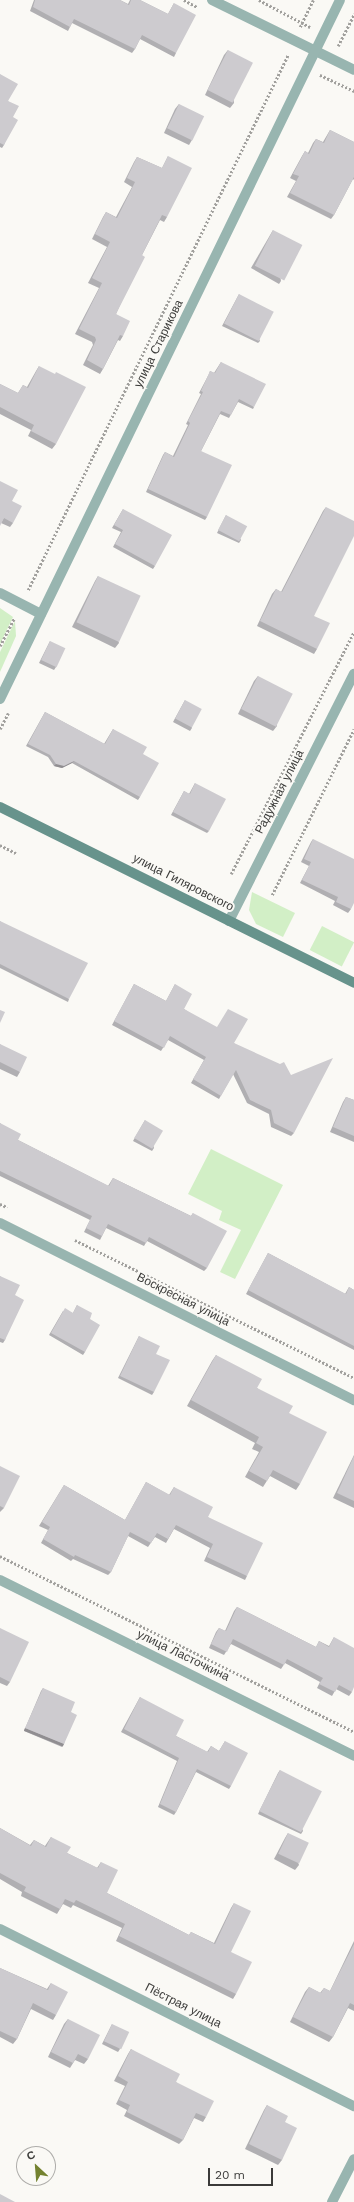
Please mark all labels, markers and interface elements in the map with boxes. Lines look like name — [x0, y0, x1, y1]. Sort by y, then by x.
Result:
street label: улица Старикова — [131, 298, 187, 390]
street label: Радужная улица — [253, 748, 307, 836]
street label: улица Гиляровского — [130, 851, 236, 915]
street label: Воскресная улица — [134, 1270, 232, 1330]
street label: улица Ласточкина — [134, 1627, 232, 1685]
street label: Пёстрая улица — [142, 1981, 224, 2031]
north arrow — [16, 2146, 56, 2186]
text: С — [25, 2148, 37, 2163]
scale bar — [210, 2160, 275, 2186]
text: 20 m — [215, 2168, 245, 2182]

